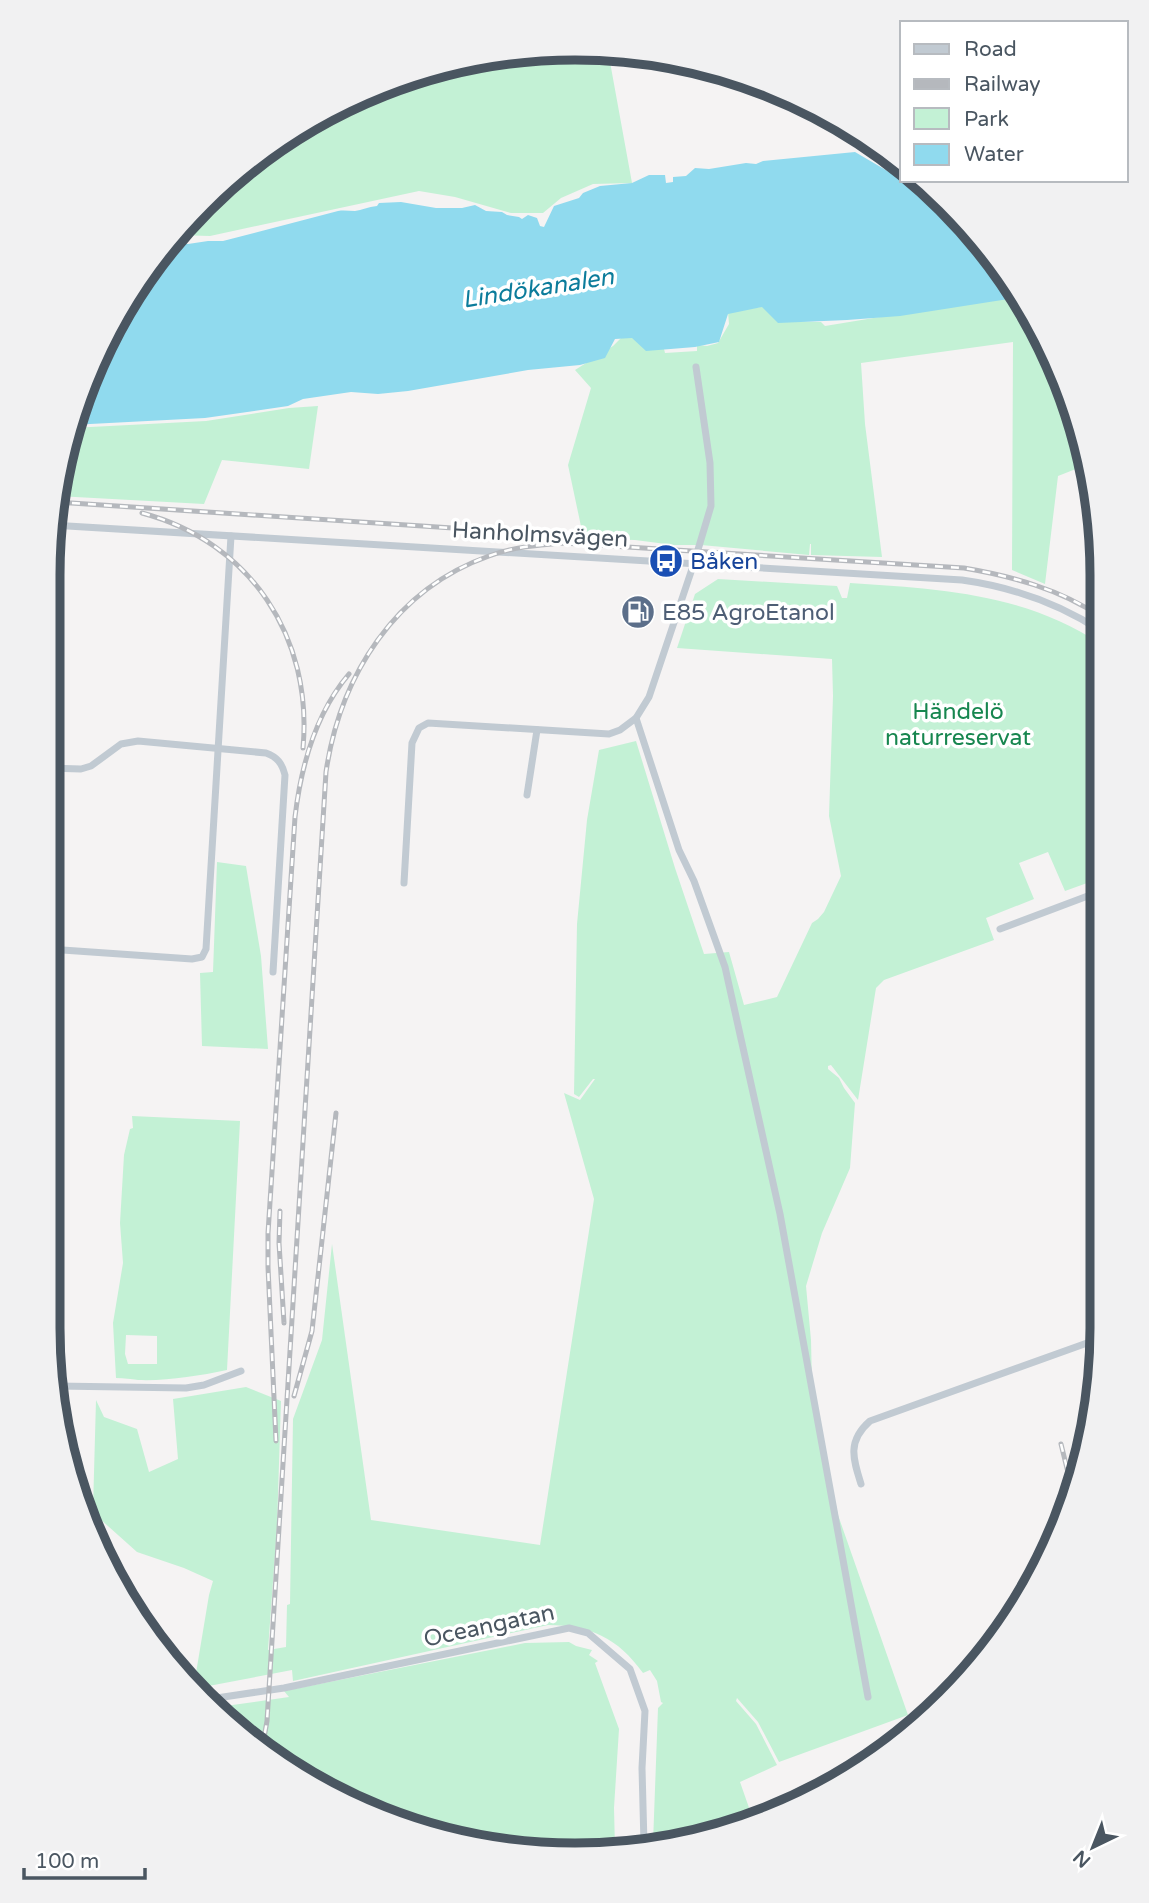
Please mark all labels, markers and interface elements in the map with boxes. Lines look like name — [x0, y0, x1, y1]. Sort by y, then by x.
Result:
legend — [900, 21, 1128, 182]
text: Road — [964, 37, 1017, 62]
text: Railway — [964, 72, 1041, 97]
text: Park — [964, 107, 1009, 132]
text: Water — [964, 142, 1024, 167]
water label: Lindökanalen — [460, 262, 617, 315]
street label: Hanholmsvägen — [451, 516, 629, 554]
bus stop icon: Båken — [647, 542, 685, 580]
place label: Båken — [690, 548, 758, 576]
fuel station icon: E85 AgroEtanol — [619, 593, 657, 631]
place label: E85 AgroEtanol — [662, 599, 835, 627]
park label: Händelö naturreservat — [885, 698, 1031, 752]
street label: Oceangatan — [421, 1598, 557, 1654]
north arrow — [1058, 1812, 1128, 1882]
scale bar — [24, 1836, 145, 1880]
text: N — [1069, 1845, 1095, 1872]
text: 100 m — [35, 1849, 99, 1874]

